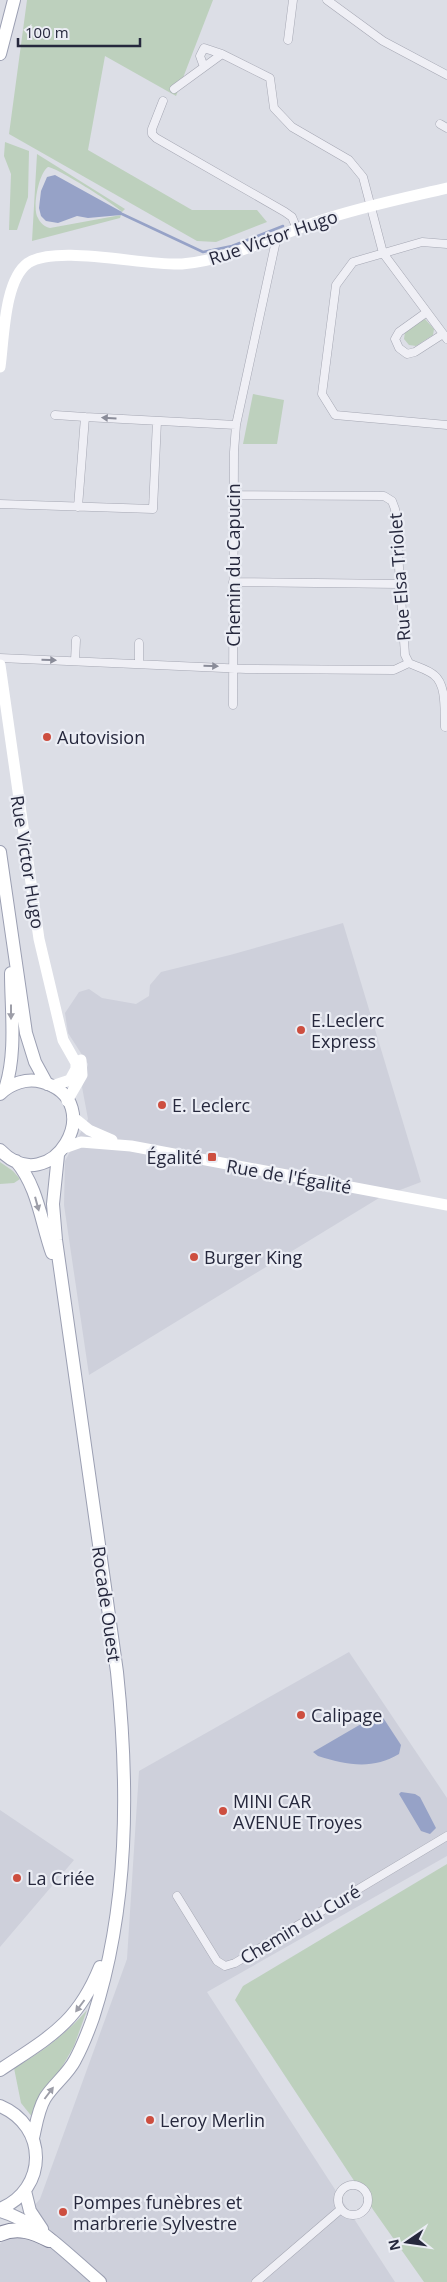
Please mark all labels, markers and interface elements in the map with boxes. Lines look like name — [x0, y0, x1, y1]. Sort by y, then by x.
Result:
scale bar — [18, 15, 140, 47]
text: 100 m — [25, 22, 69, 42]
street label: Rue Victor Hugo — [205, 204, 341, 270]
one-way arrow — [101, 414, 117, 422]
street label: Chemin du Capucin — [221, 483, 245, 647]
street label: Rue Elsa Triolet — [383, 512, 415, 642]
one-way arrow — [41, 656, 57, 664]
one-way arrow — [203, 662, 219, 670]
place label: Autovision — [57, 725, 145, 749]
marker: Autovision — [41, 731, 53, 743]
street label: Rue Victor Hugo — [6, 793, 50, 931]
one-way arrow — [7, 1004, 15, 1020]
place label: E.Leclerc Express — [311, 1008, 385, 1053]
marker: E.Leclerc Express — [295, 1024, 307, 1036]
place label: E. Leclerc — [172, 1093, 251, 1117]
marker: E. Leclerc — [156, 1099, 168, 1111]
place label: Égalité — [147, 1145, 202, 1169]
marker: Égalité — [206, 1151, 218, 1163]
street label: Rue de l'Égalité — [225, 1153, 353, 1199]
one-way arrow — [34, 1196, 42, 1211]
place label: Burger King — [204, 1245, 303, 1269]
marker: Burger King — [188, 1251, 200, 1263]
street label: Rocade Ouest — [87, 1545, 127, 1663]
place label: Calipage — [311, 1703, 382, 1727]
marker: Calipage — [295, 1709, 307, 1721]
place label: MINI CAR AVENUE Troyes — [233, 1789, 362, 1834]
marker: MINI CAR AVENUE Troyes — [217, 1805, 229, 1817]
place label: La Criée — [27, 1866, 95, 1890]
marker: La Criée — [11, 1872, 23, 1884]
street label: Chemin du Curé — [236, 1879, 364, 1969]
one-way arrow — [75, 1999, 85, 2013]
one-way arrow — [44, 2087, 55, 2100]
place label: Leroy Merlin — [160, 2108, 265, 2132]
marker: Leroy Merlin — [144, 2114, 156, 2126]
place label: Pompes funèbres et marbrerie Sylvestre — [73, 2190, 242, 2235]
marker: Pompes funèbres et marbrerie Sylvestre — [57, 2206, 69, 2218]
north arrow — [382, 2217, 432, 2267]
text: N — [383, 2237, 404, 2253]

